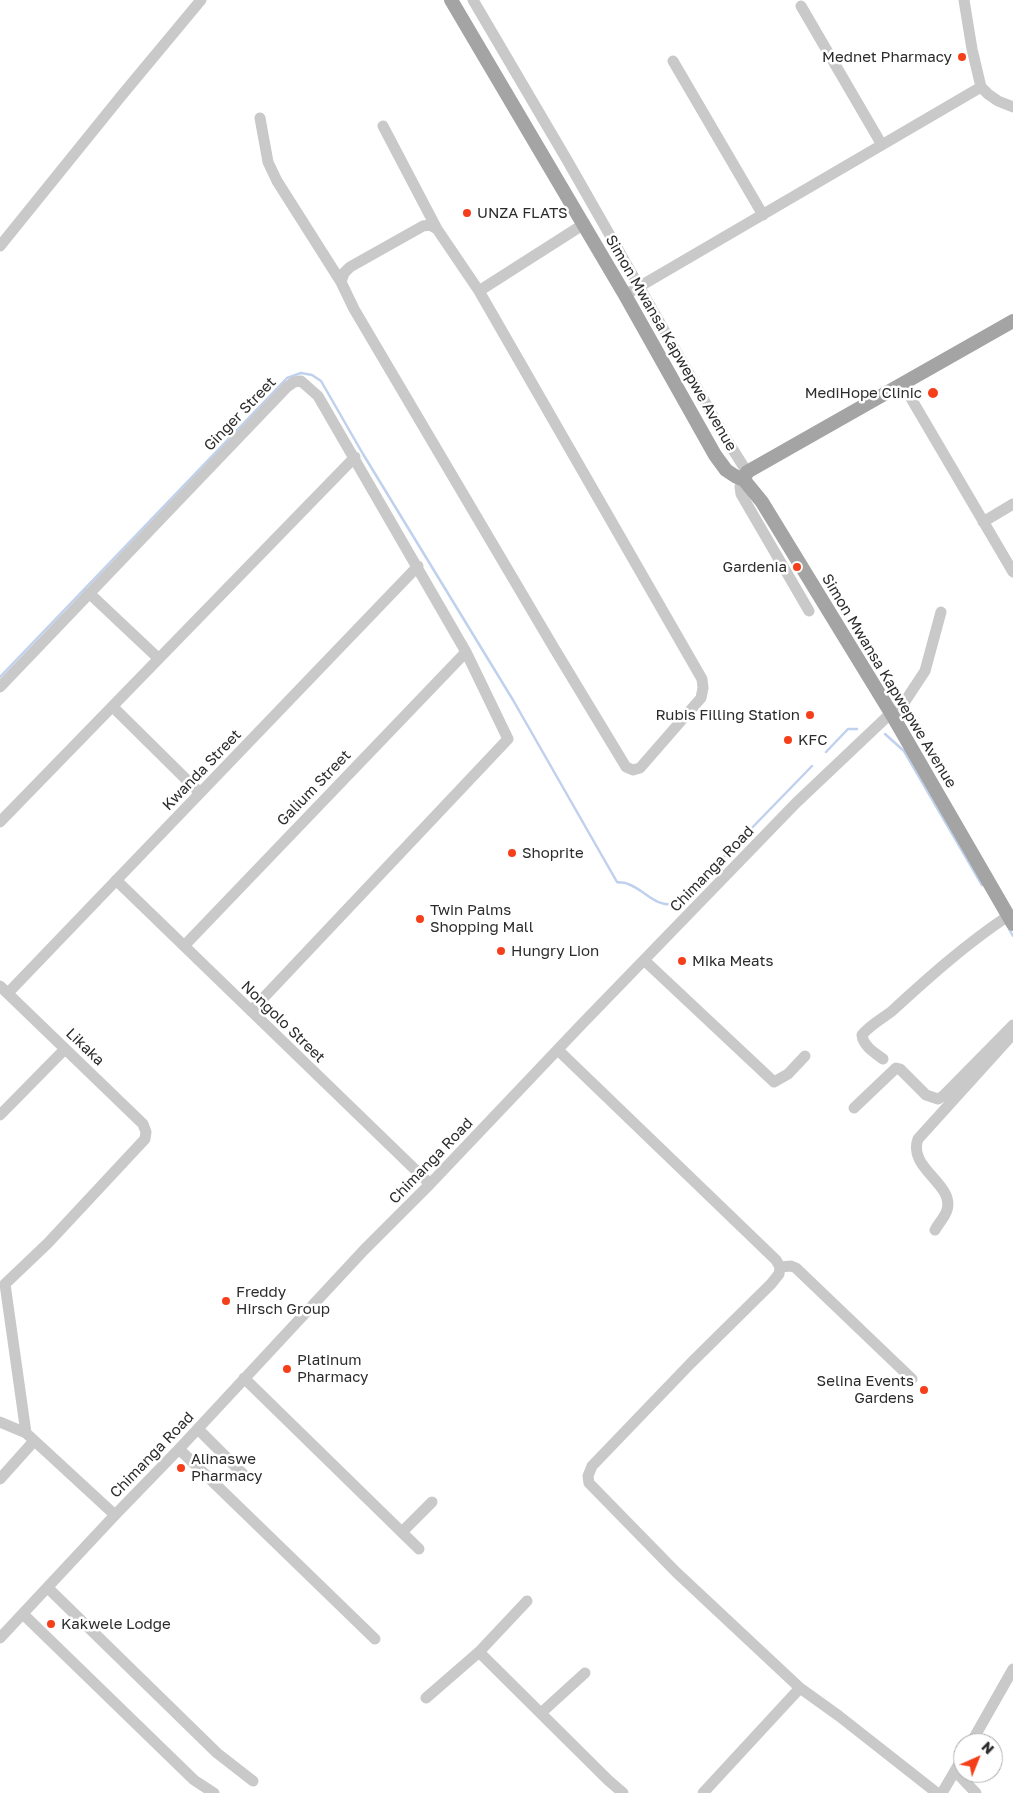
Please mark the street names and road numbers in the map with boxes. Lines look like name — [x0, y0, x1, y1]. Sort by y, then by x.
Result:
street label: Simon Mwansa Kapwepwe Avenue — [602, 232, 740, 454]
street label: Ginger Street — [200, 373, 280, 455]
street label: Simon Mwansa Kapwepwe Avenue — [818, 571, 960, 791]
street label: Kwanda Street — [159, 726, 245, 814]
street label: Galium Street — [273, 746, 355, 830]
street label: Chimanga Road — [666, 822, 758, 916]
street label: Nongolo Street — [237, 977, 329, 1067]
street label: Likaka — [62, 1024, 108, 1070]
street label: Chimanga Road — [385, 1114, 477, 1208]
street label: Chimanga Road — [106, 1408, 198, 1502]

